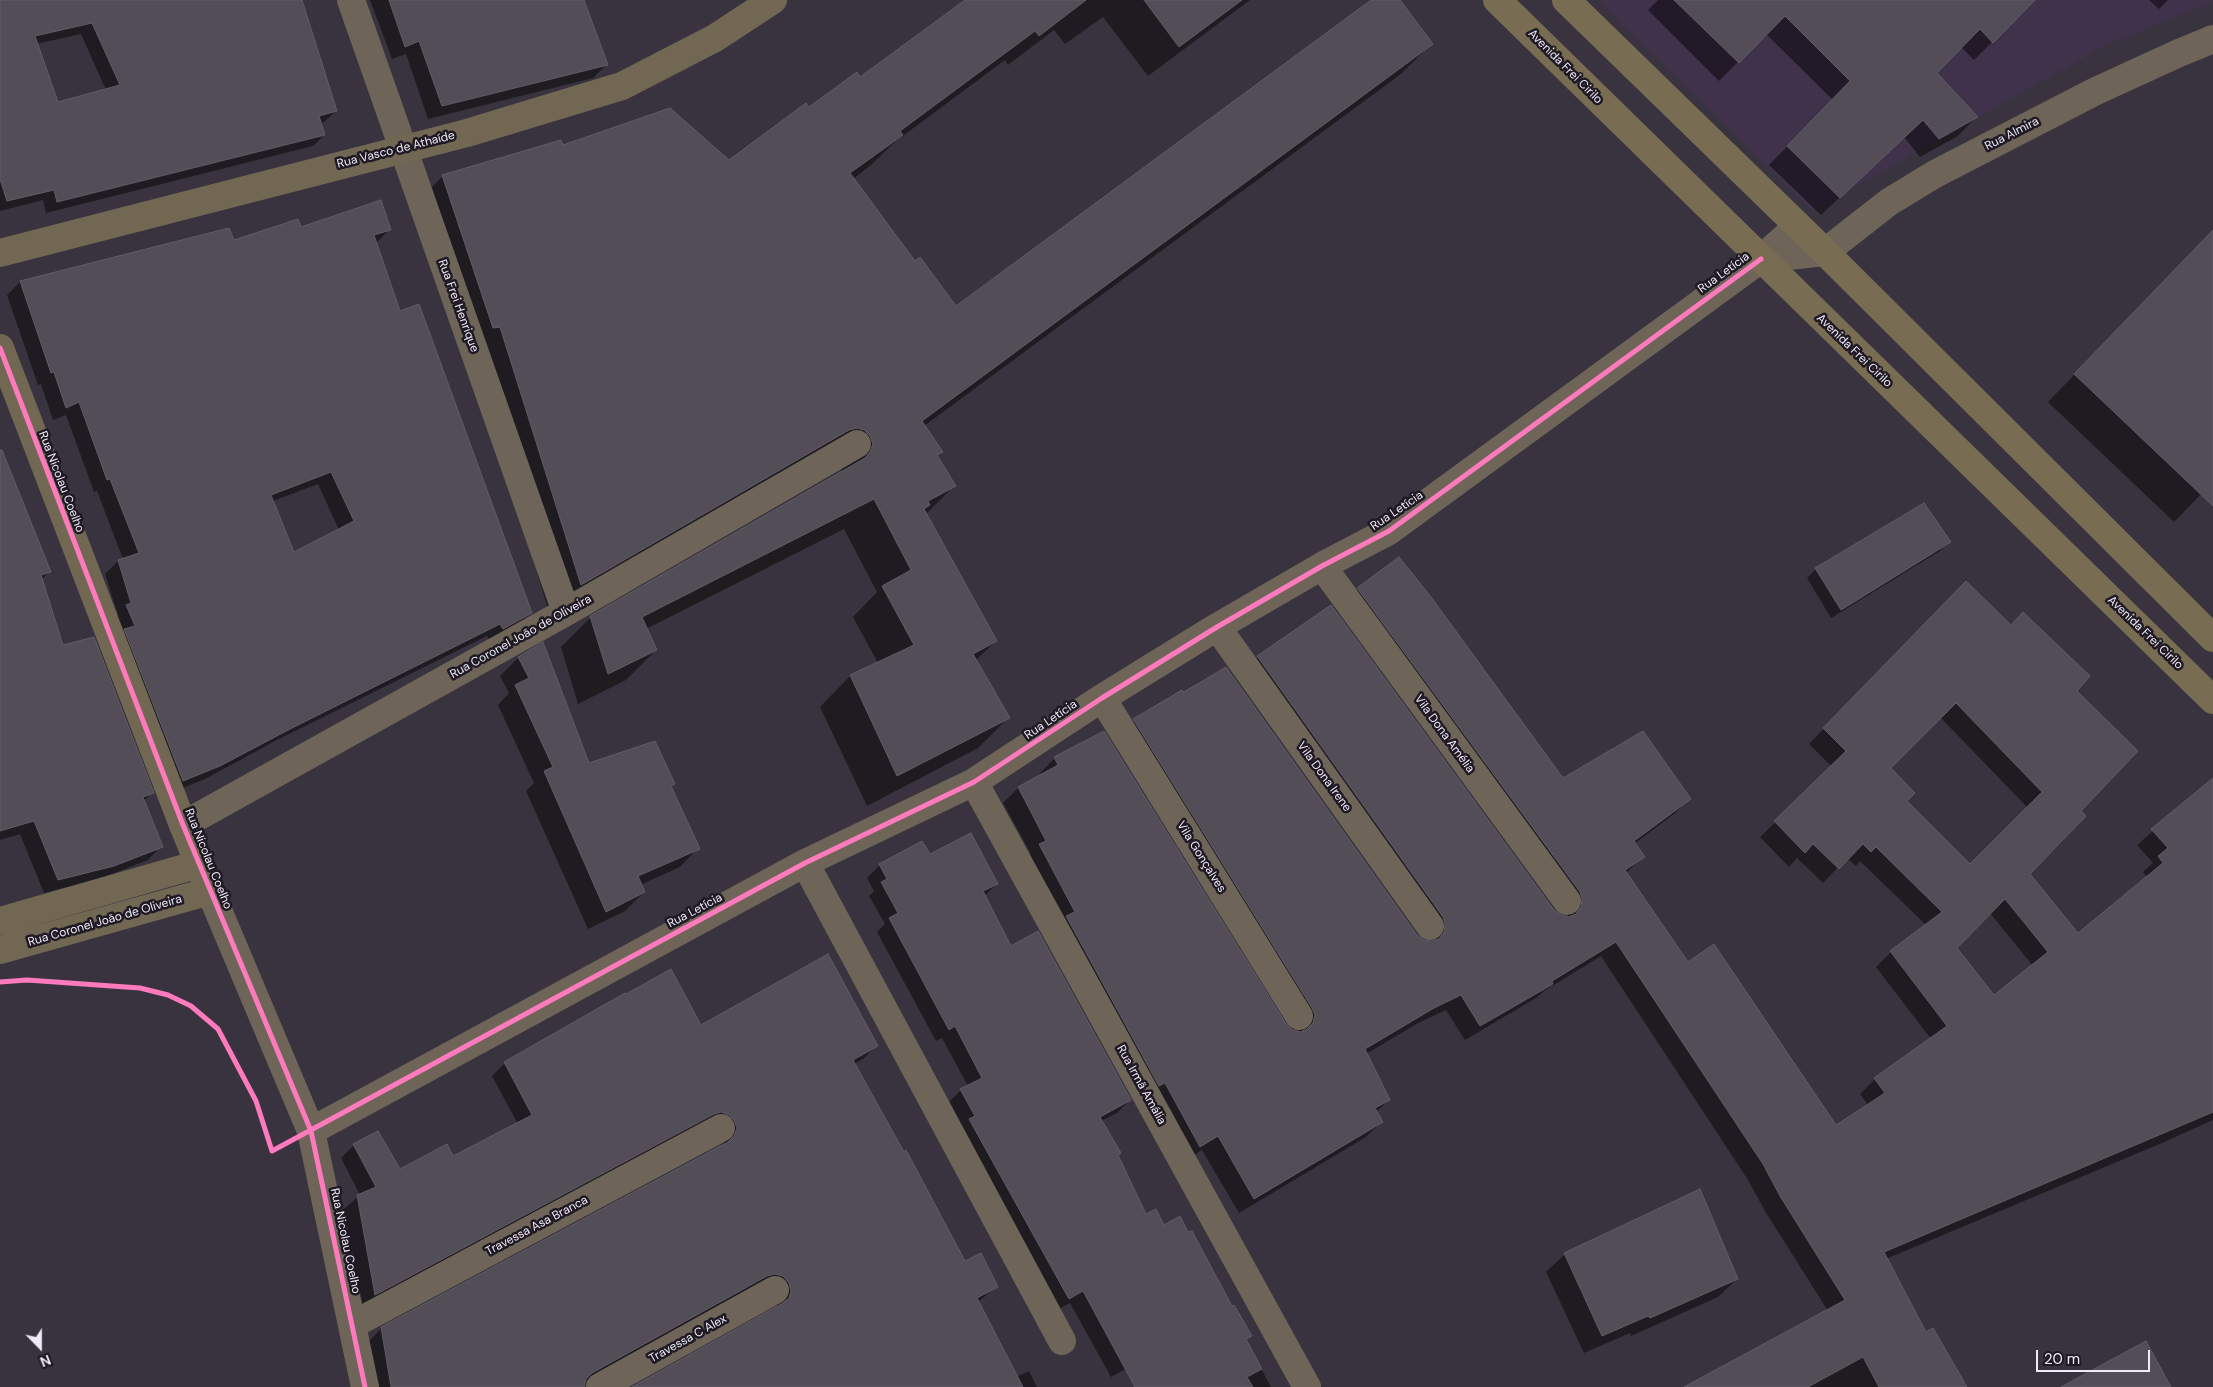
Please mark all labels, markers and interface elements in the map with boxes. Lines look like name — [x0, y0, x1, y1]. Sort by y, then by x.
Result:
street label: Avenida Frei Cirilo — [1525, 27, 1605, 107]
street label: Rua Almira — [1982, 114, 2042, 154]
street label: Rua Vasco de Athaíde — [336, 128, 456, 172]
street label: Rua Letícia — [1695, 250, 1753, 296]
street label: Rua Frei Henrique — [435, 258, 481, 354]
street label: Avenida Frei Cirilo — [1813, 311, 1895, 391]
street label: Rua Nicolau Coelho — [35, 429, 87, 535]
street label: Rua Letícia — [1368, 488, 1426, 534]
street label: Rua Coronel João de Oliveira — [448, 592, 594, 682]
street label: Avenida Frei Cirilo — [2104, 593, 2186, 673]
street label: Vila Dona Amélia — [1411, 692, 1477, 776]
street label: Rua Letícia — [1022, 697, 1080, 743]
street label: Vila Dona Irene — [1294, 739, 1354, 815]
street label: Rua Nicolau Coelho — [181, 807, 235, 911]
street label: Vila Gonçalves — [1173, 819, 1229, 895]
street label: Rua Letícia — [665, 891, 725, 931]
street label: Rua Coronel João de Oliveira — [26, 892, 184, 950]
street label: Rua Irmã Amália — [1113, 1043, 1169, 1127]
street label: Rua Nicolau Coelho — [327, 1187, 363, 1295]
street label: Travessa Asa Branca — [483, 1193, 591, 1259]
street label: Travessa C Alex — [647, 1312, 729, 1366]
north arrow — [15, 1322, 65, 1372]
scale bar — [2038, 1340, 2152, 1372]
text: 20 m — [2044, 1349, 2080, 1369]
text: N — [38, 1351, 54, 1371]

